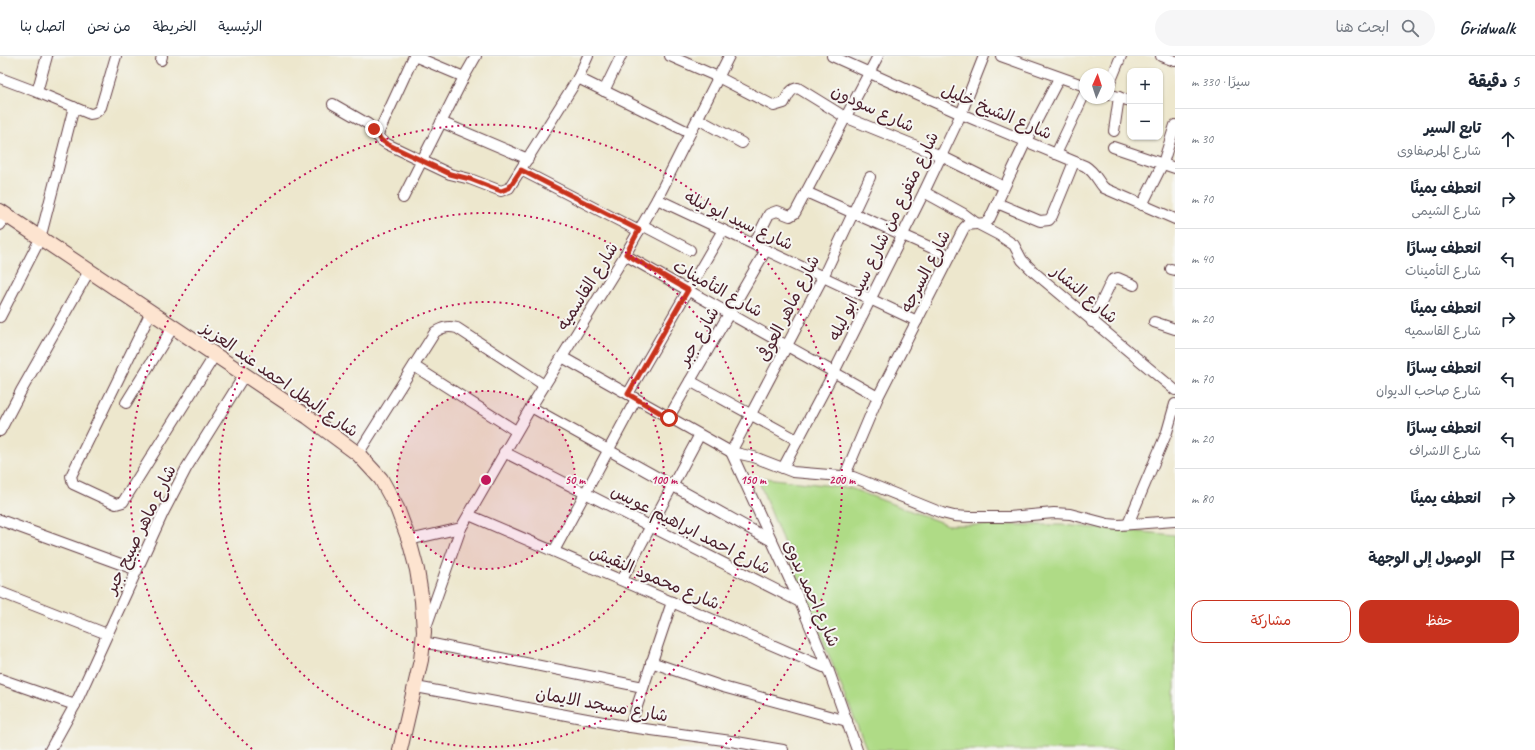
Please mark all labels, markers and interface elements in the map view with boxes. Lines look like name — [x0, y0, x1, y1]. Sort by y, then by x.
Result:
search box — [1155, 10, 1435, 46]
text: Gridwalk — [1459, 16, 1515, 40]
icon: search — [1399, 17, 1421, 39]
text: اتصل بنا — [20, 18, 65, 35]
text: من نحن — [87, 18, 131, 35]
text: الخريطة — [153, 18, 196, 35]
text: الرئيسية — [218, 18, 262, 35]
text: ابحث هنا — [1335, 18, 1389, 37]
north arrow — [1079, 68, 1115, 104]
map controls — [1127, 68, 1163, 140]
button: + — [1127, 68, 1163, 104]
text: 5 دقيقة — [1468, 71, 1519, 92]
text: سيرًا · 330 m — [1191, 74, 1250, 90]
street label: شارع الشيخ خليل — [938, 79, 1055, 145]
street label: شارع سودون — [828, 80, 918, 138]
button: − — [1127, 104, 1163, 140]
text: تابع السير — [1424, 119, 1481, 138]
route end — [365, 120, 383, 138]
street label: شارع متفرع من شارع سيد ابو ليله — [824, 128, 944, 345]
icon: ahead — [1497, 128, 1519, 150]
text: 30 m — [1191, 131, 1213, 147]
text: شارع المرصفاوى — [1397, 143, 1481, 159]
text: انعطف يمينًا — [1410, 179, 1481, 198]
street label: شارع سيد ابو ليله — [681, 186, 797, 256]
icon: right — [1497, 188, 1519, 210]
text: 70 m — [1191, 191, 1213, 207]
text: شارع الشيمى — [1411, 203, 1481, 219]
street label: شارع السرجه — [896, 226, 956, 316]
street label: شارع القاسميه — [552, 238, 624, 335]
text: انعطف يسارًا — [1406, 239, 1481, 258]
icon: left — [1497, 248, 1519, 270]
street label: شارع ماهر العوفى — [753, 251, 825, 365]
text: 40 m — [1191, 251, 1213, 267]
street label: شارع التأمينات — [669, 255, 766, 323]
street label: شارع النشار — [1045, 259, 1122, 329]
text: شارع التأمينات — [1405, 263, 1481, 279]
text: انعطف يمينًا — [1410, 299, 1481, 318]
street label: شارع جبر — [672, 303, 725, 372]
icon: right — [1497, 308, 1519, 330]
text: 20 m — [1191, 311, 1213, 327]
street label: شارع البطل احمد عبد العزيز — [195, 316, 363, 443]
text: شارع القاسميه — [1405, 323, 1481, 339]
text: انعطف يسارًا — [1406, 359, 1481, 378]
icon: left — [1497, 368, 1519, 390]
text: 70 m — [1191, 371, 1213, 387]
text: شارع صاحب الديوان — [1376, 383, 1481, 399]
route start — [660, 409, 678, 427]
text: انعطف يسارًا — [1406, 419, 1481, 438]
icon: left — [1497, 428, 1519, 450]
text: 20 m — [1191, 431, 1213, 447]
text: شارع الاشراف — [1409, 443, 1481, 459]
street label: شارع ماهر صبيح جبر — [99, 461, 182, 599]
text: 50 m — [565, 472, 586, 488]
text: 100 m — [651, 472, 678, 488]
text: 150 m — [740, 472, 767, 488]
text: 200 m — [829, 472, 856, 488]
centre of rings — [479, 473, 493, 487]
street label: شارع احمد ابراهيم عويس — [606, 480, 774, 581]
icon: right — [1497, 488, 1519, 510]
text: انعطف يمينًا — [1410, 489, 1481, 508]
text: 80 m — [1191, 491, 1213, 507]
street label: شارع احمد بدوى — [778, 536, 845, 650]
street label: شارع محمود النقيش — [586, 541, 723, 615]
icon: arrive — [1497, 548, 1519, 570]
text: الوصول إلى الوجهة — [1368, 549, 1481, 568]
button: مشاركة — [1191, 600, 1351, 643]
button: حفظ — [1359, 600, 1519, 643]
street label: شارع مسجد الايمان — [534, 683, 670, 727]

